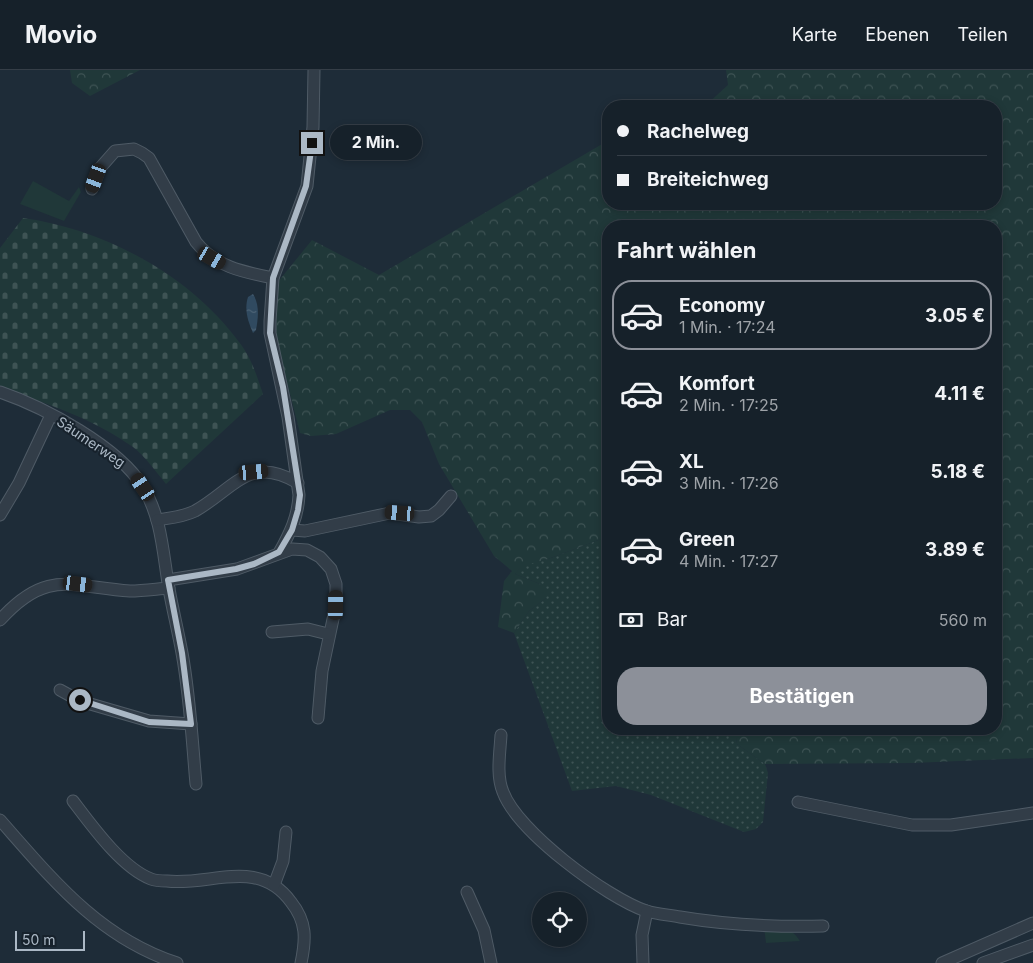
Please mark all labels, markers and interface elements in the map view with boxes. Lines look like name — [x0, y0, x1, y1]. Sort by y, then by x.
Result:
text: Movio — [25, 20, 97, 49]
text: Karte — [792, 24, 837, 45]
text: Ebenen — [865, 24, 929, 45]
text: Teilen — [957, 24, 1008, 45]
text: Rachelweg — [647, 120, 749, 143]
callout: 2 Min. — [330, 126, 422, 160]
route end — [301, 132, 323, 154]
text: 2 Min. — [352, 132, 400, 152]
car — [83, 161, 108, 195]
text: Breiteichweg — [647, 168, 769, 191]
text: Fahrt wählen — [617, 237, 757, 263]
car — [195, 244, 228, 272]
icon: car — [619, 293, 664, 338]
text: Economy — [679, 294, 765, 317]
text: 3.05 € — [925, 304, 985, 327]
text: 1 Min. · 17:24 — [679, 317, 775, 337]
icon: car — [619, 371, 664, 416]
text: Komfort — [679, 372, 755, 395]
text: 4.11 € — [934, 382, 985, 405]
text: 2 Min. · 17:25 — [679, 395, 778, 415]
street label: Säumerweg — [54, 412, 129, 471]
icon: car — [619, 449, 664, 494]
text: XL — [679, 450, 704, 473]
text: 5.18 € — [931, 460, 985, 483]
car — [238, 463, 269, 481]
car — [128, 470, 157, 504]
text: 3 Min. · 17:26 — [679, 473, 779, 493]
car — [384, 504, 415, 522]
icon: car — [619, 527, 664, 572]
text: Green — [679, 528, 735, 551]
text: 3.89 € — [925, 538, 985, 561]
text: 4 Min. · 17:27 — [679, 551, 778, 571]
car — [62, 575, 93, 593]
car — [328, 590, 343, 620]
icon: cash — [617, 606, 645, 634]
text: Bar — [657, 608, 687, 631]
text: 560 m — [939, 610, 987, 630]
button: Bestätigen — [617, 667, 987, 725]
route start — [69, 689, 91, 711]
map controls — [532, 892, 587, 947]
button: locate — [532, 892, 587, 947]
scale bar — [15, 928, 85, 951]
text: 50 m — [22, 931, 56, 948]

